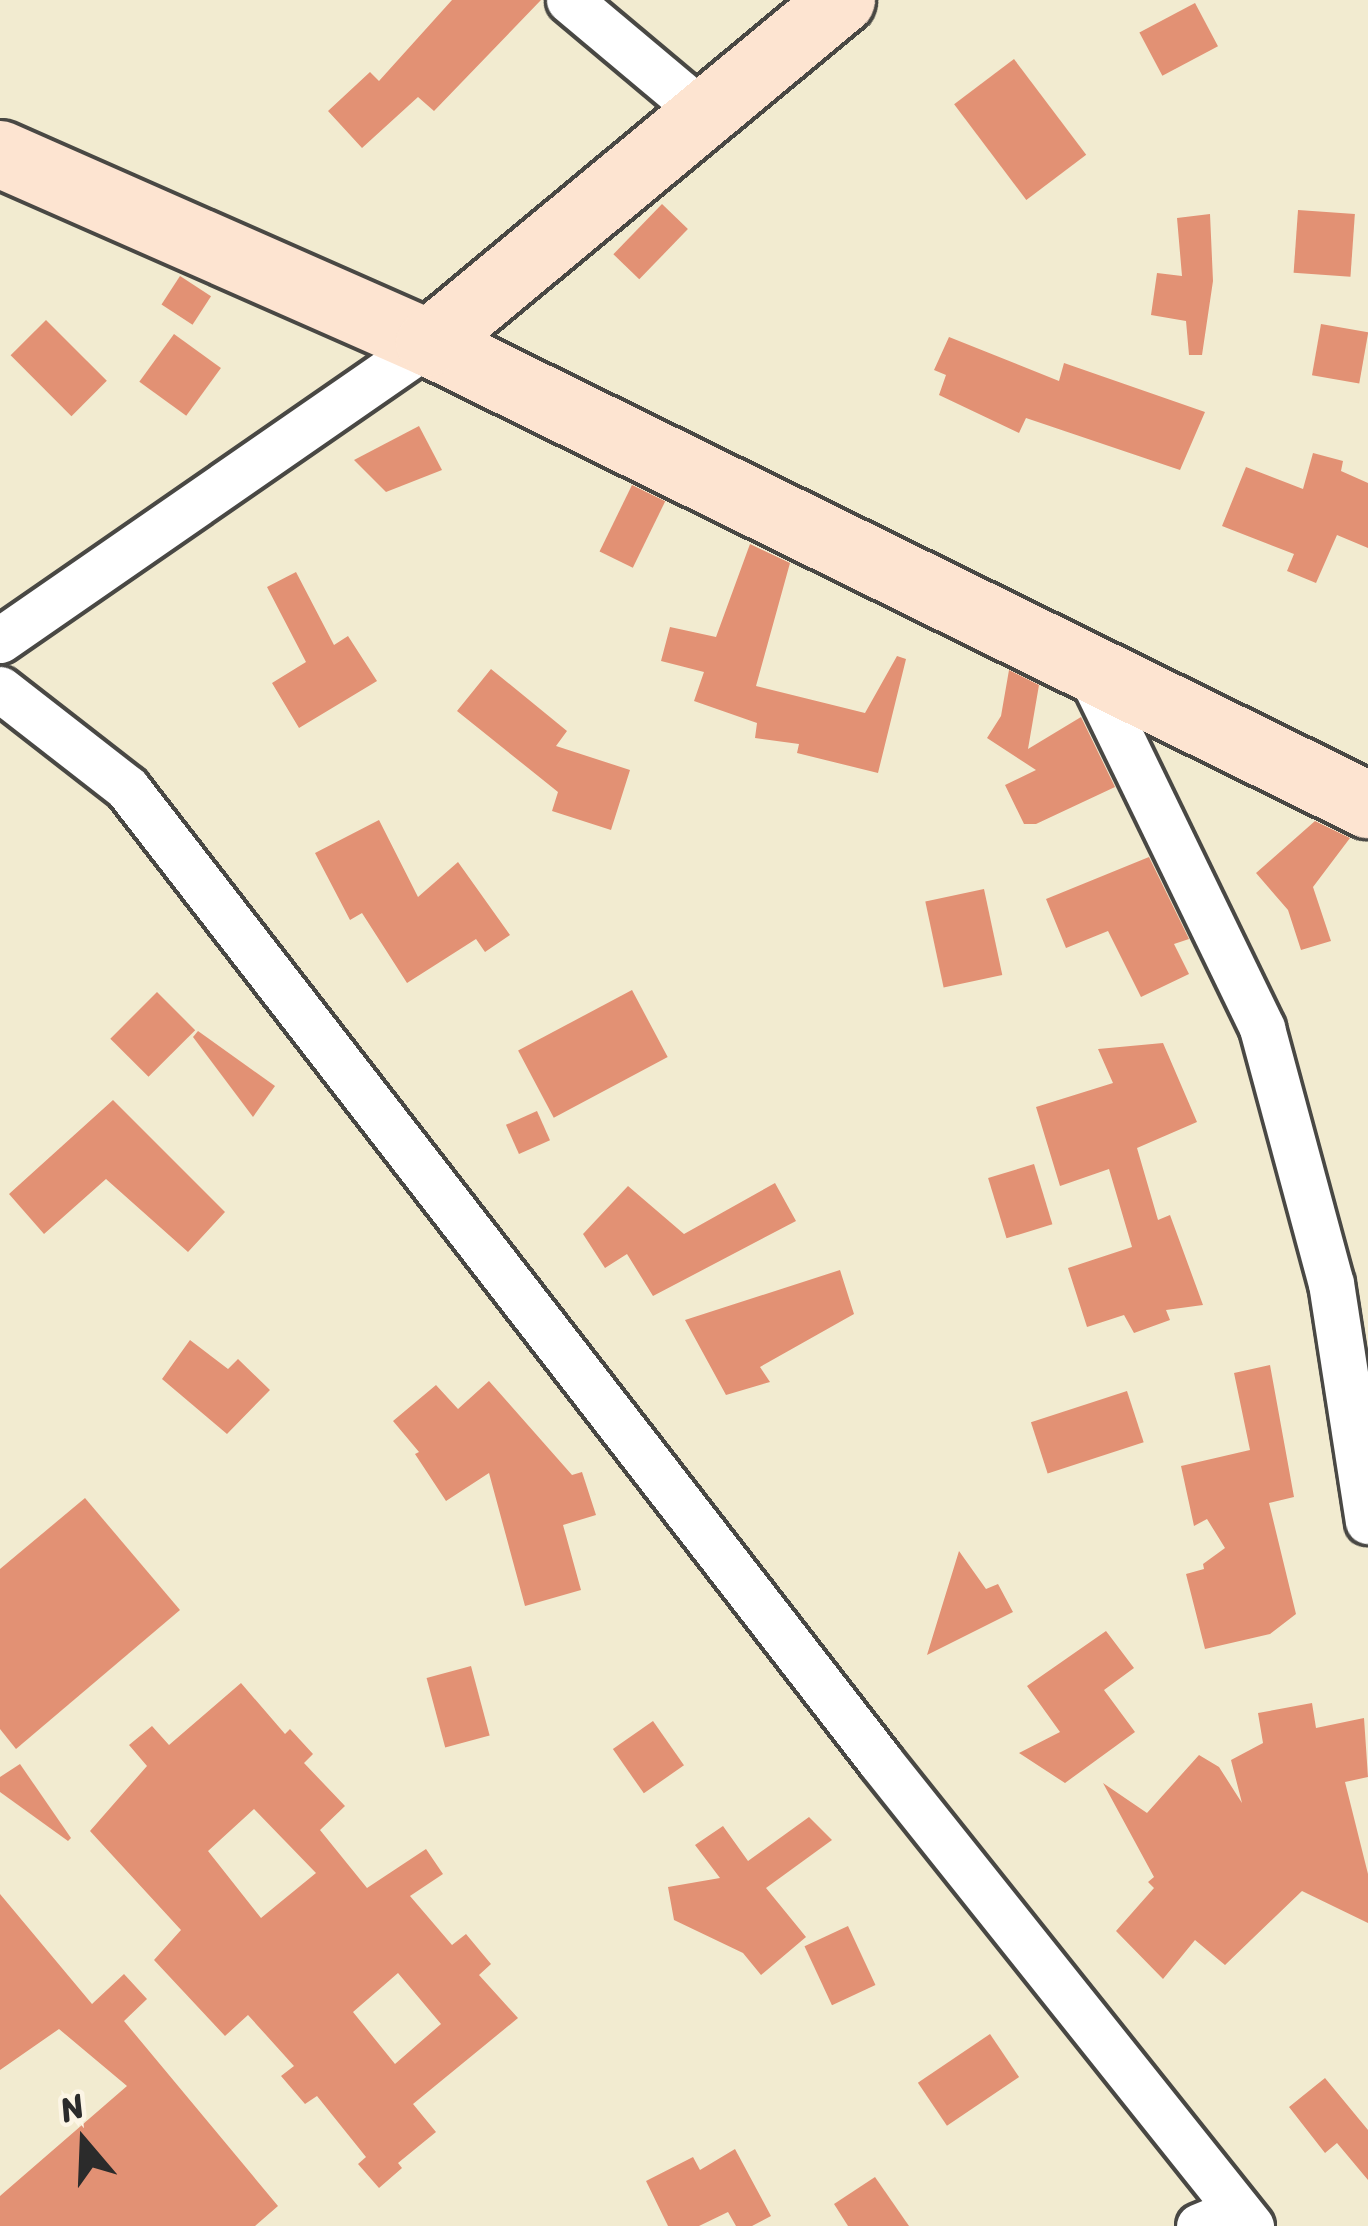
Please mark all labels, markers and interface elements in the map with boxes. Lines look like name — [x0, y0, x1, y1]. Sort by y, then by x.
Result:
text: N — [52, 2077, 93, 2139]
north arrow — [24, 2082, 144, 2202]

